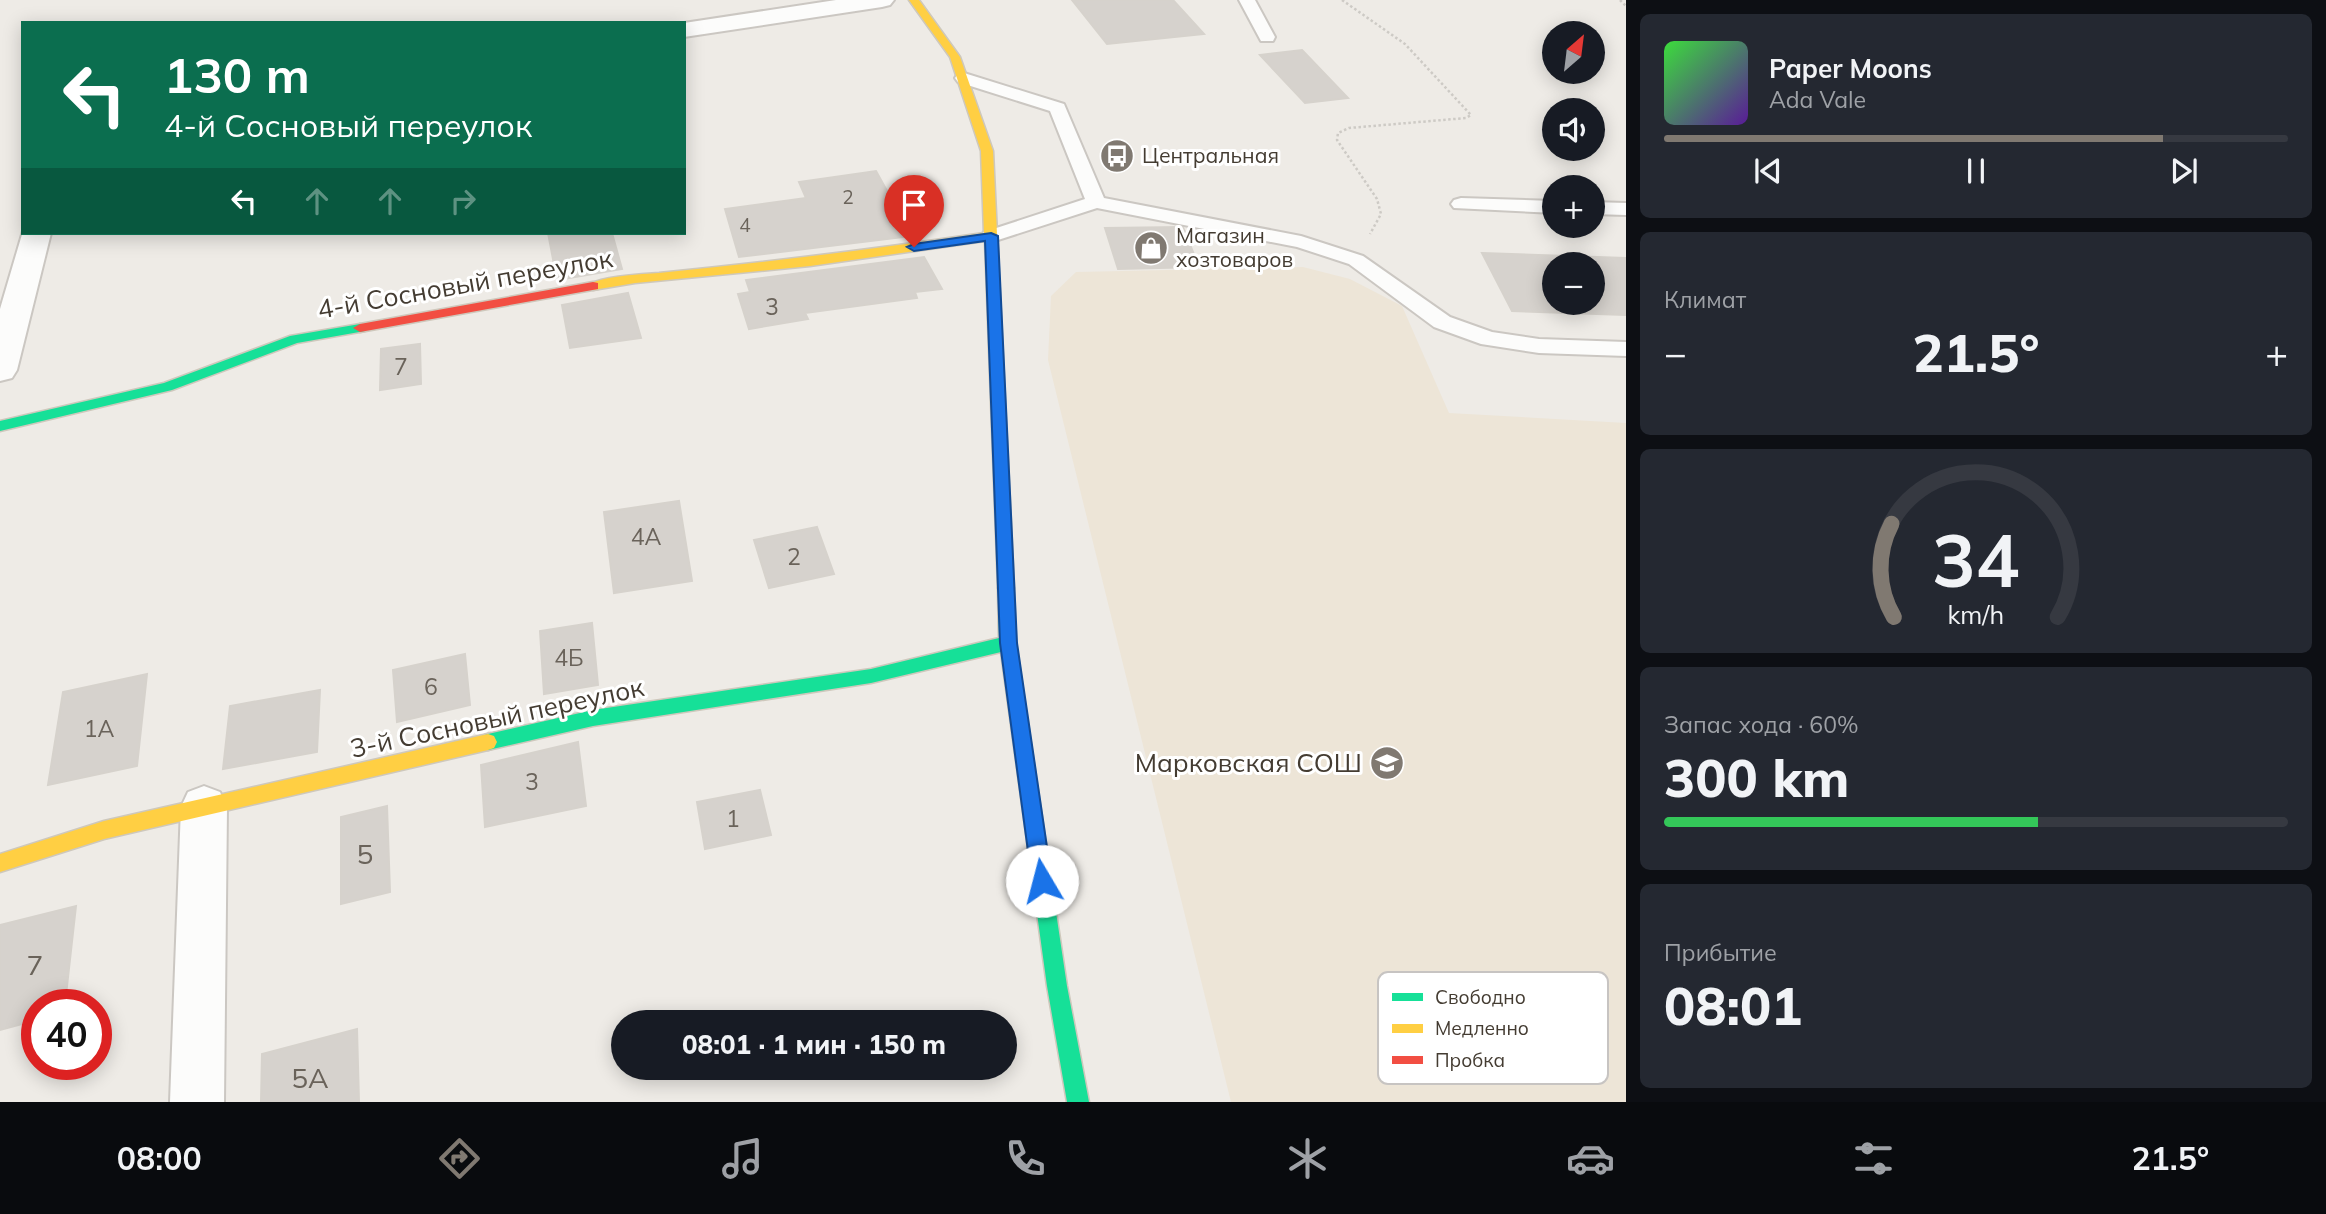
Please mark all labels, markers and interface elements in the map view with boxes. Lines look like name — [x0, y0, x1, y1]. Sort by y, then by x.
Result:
north arrow — [1542, 21, 1605, 84]
map controls — [1542, 21, 1605, 315]
text: 130 m — [164, 44, 310, 105]
icon: left — [49, 49, 140, 140]
text: Paper Moons — [1769, 52, 1932, 85]
text: Ada Vale — [1769, 85, 1866, 114]
button: sound — [1542, 98, 1605, 161]
text: 4-й Сосновый переулок — [164, 105, 532, 145]
bus stop icon: Центральная — [1098, 137, 1136, 175]
place label: Центральная — [1142, 142, 1279, 168]
icon: previous — [1749, 152, 1787, 190]
icon: pause — [1957, 152, 1995, 190]
icon: next — [2165, 152, 2203, 190]
pin — [884, 175, 944, 247]
button: + — [1542, 175, 1605, 238]
icon: left — [225, 182, 263, 220]
icon: ahead — [298, 182, 336, 220]
icon: ahead — [371, 182, 409, 220]
icon: right — [444, 182, 482, 220]
house number: 2 — [842, 185, 854, 209]
icon: arrive — [895, 186, 933, 224]
house number: 4 — [739, 213, 751, 237]
place label: Магазин хозтоваров — [1176, 222, 1293, 272]
shop icon: Магазин хозтоваров — [1132, 229, 1170, 267]
street label: 4-й Сосновый переулок — [315, 241, 615, 326]
button: − — [1542, 252, 1605, 315]
text: Климат — [1664, 285, 1746, 314]
house number: 3 — [765, 292, 779, 321]
text: 21.5° — [1912, 320, 2040, 385]
text: − — [1664, 329, 1687, 377]
text: + — [2265, 329, 2288, 377]
house number: 7 — [394, 352, 408, 381]
text: 34 — [1932, 514, 2020, 605]
house number: 4А — [631, 522, 661, 551]
house number: 2 — [787, 542, 801, 571]
text: km/h — [1948, 599, 2004, 630]
house number: 4Б — [554, 643, 584, 672]
street label: 3-й Сосновый переулок — [347, 670, 647, 765]
house number: 6 — [424, 672, 438, 701]
text: Запас хода · 60% — [1664, 710, 1859, 739]
house number: 1А — [84, 714, 114, 743]
school or university icon: Марковская СОШ — [1368, 744, 1406, 782]
text: 300 km — [1664, 745, 1849, 810]
place label: Марковская СОШ — [1135, 746, 1362, 779]
house number: 3 — [525, 767, 539, 796]
house number: 1 — [726, 804, 740, 833]
house number: 5 — [357, 836, 373, 871]
position arrow — [1005, 844, 1079, 918]
text: Прибытие — [1664, 938, 1777, 967]
house number: 7 — [27, 947, 43, 982]
legend — [1378, 972, 1608, 1084]
text: 08:01 — [1664, 973, 1802, 1038]
text: Свободно — [1435, 985, 1526, 1009]
speed limit sign: 40 — [21, 989, 112, 1080]
text: Медленно — [1435, 1016, 1529, 1040]
text: 08:01 · 1 мин · 150 m — [682, 1028, 946, 1061]
text: Пробка — [1435, 1048, 1505, 1072]
house number: 5А — [291, 1060, 329, 1095]
icon: directions — [435, 1134, 484, 1183]
icon: music — [718, 1134, 767, 1183]
icon: phone — [1001, 1134, 1050, 1183]
icon: climate — [1283, 1134, 1332, 1183]
icon: car — [1566, 1134, 1615, 1183]
icon: filters — [1849, 1134, 1898, 1183]
text: 08:00 — [117, 1138, 202, 1178]
text: 21.5° — [2131, 1138, 2209, 1178]

